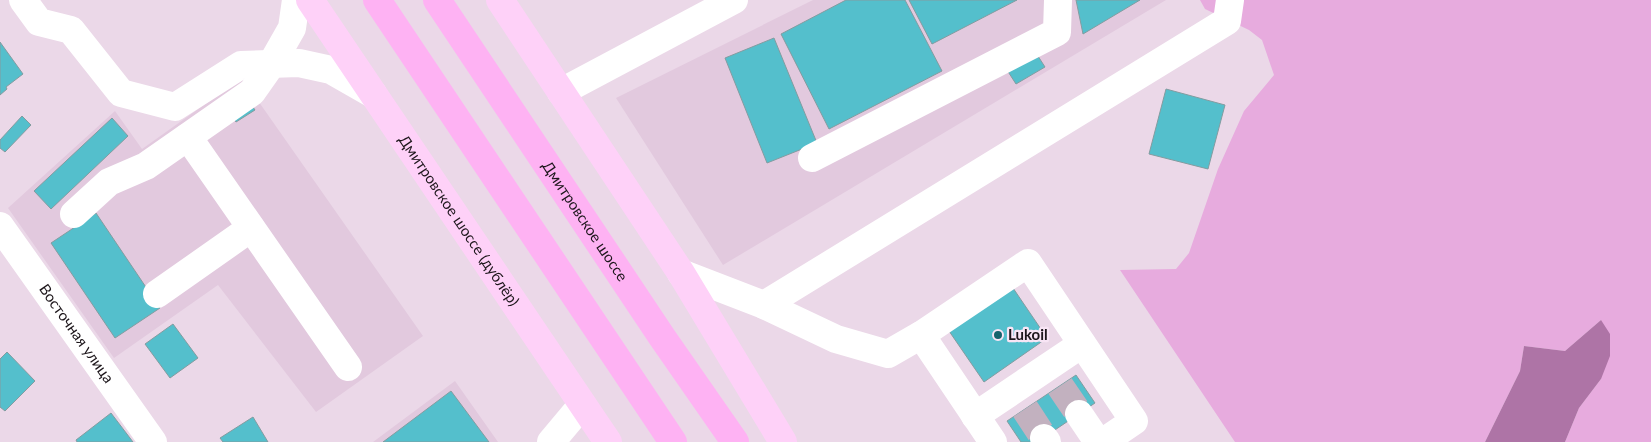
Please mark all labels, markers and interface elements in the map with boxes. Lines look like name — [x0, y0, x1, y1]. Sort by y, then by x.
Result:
street label: Дмитровское шоссе (дублёр) — [395, 131, 524, 309]
street label: Дмитровское шоссе — [539, 157, 632, 284]
street label: Восточная улица — [36, 280, 118, 386]
place label: Lukoil — [1008, 325, 1048, 343]
marker: Lukoil — [992, 329, 1004, 341]

